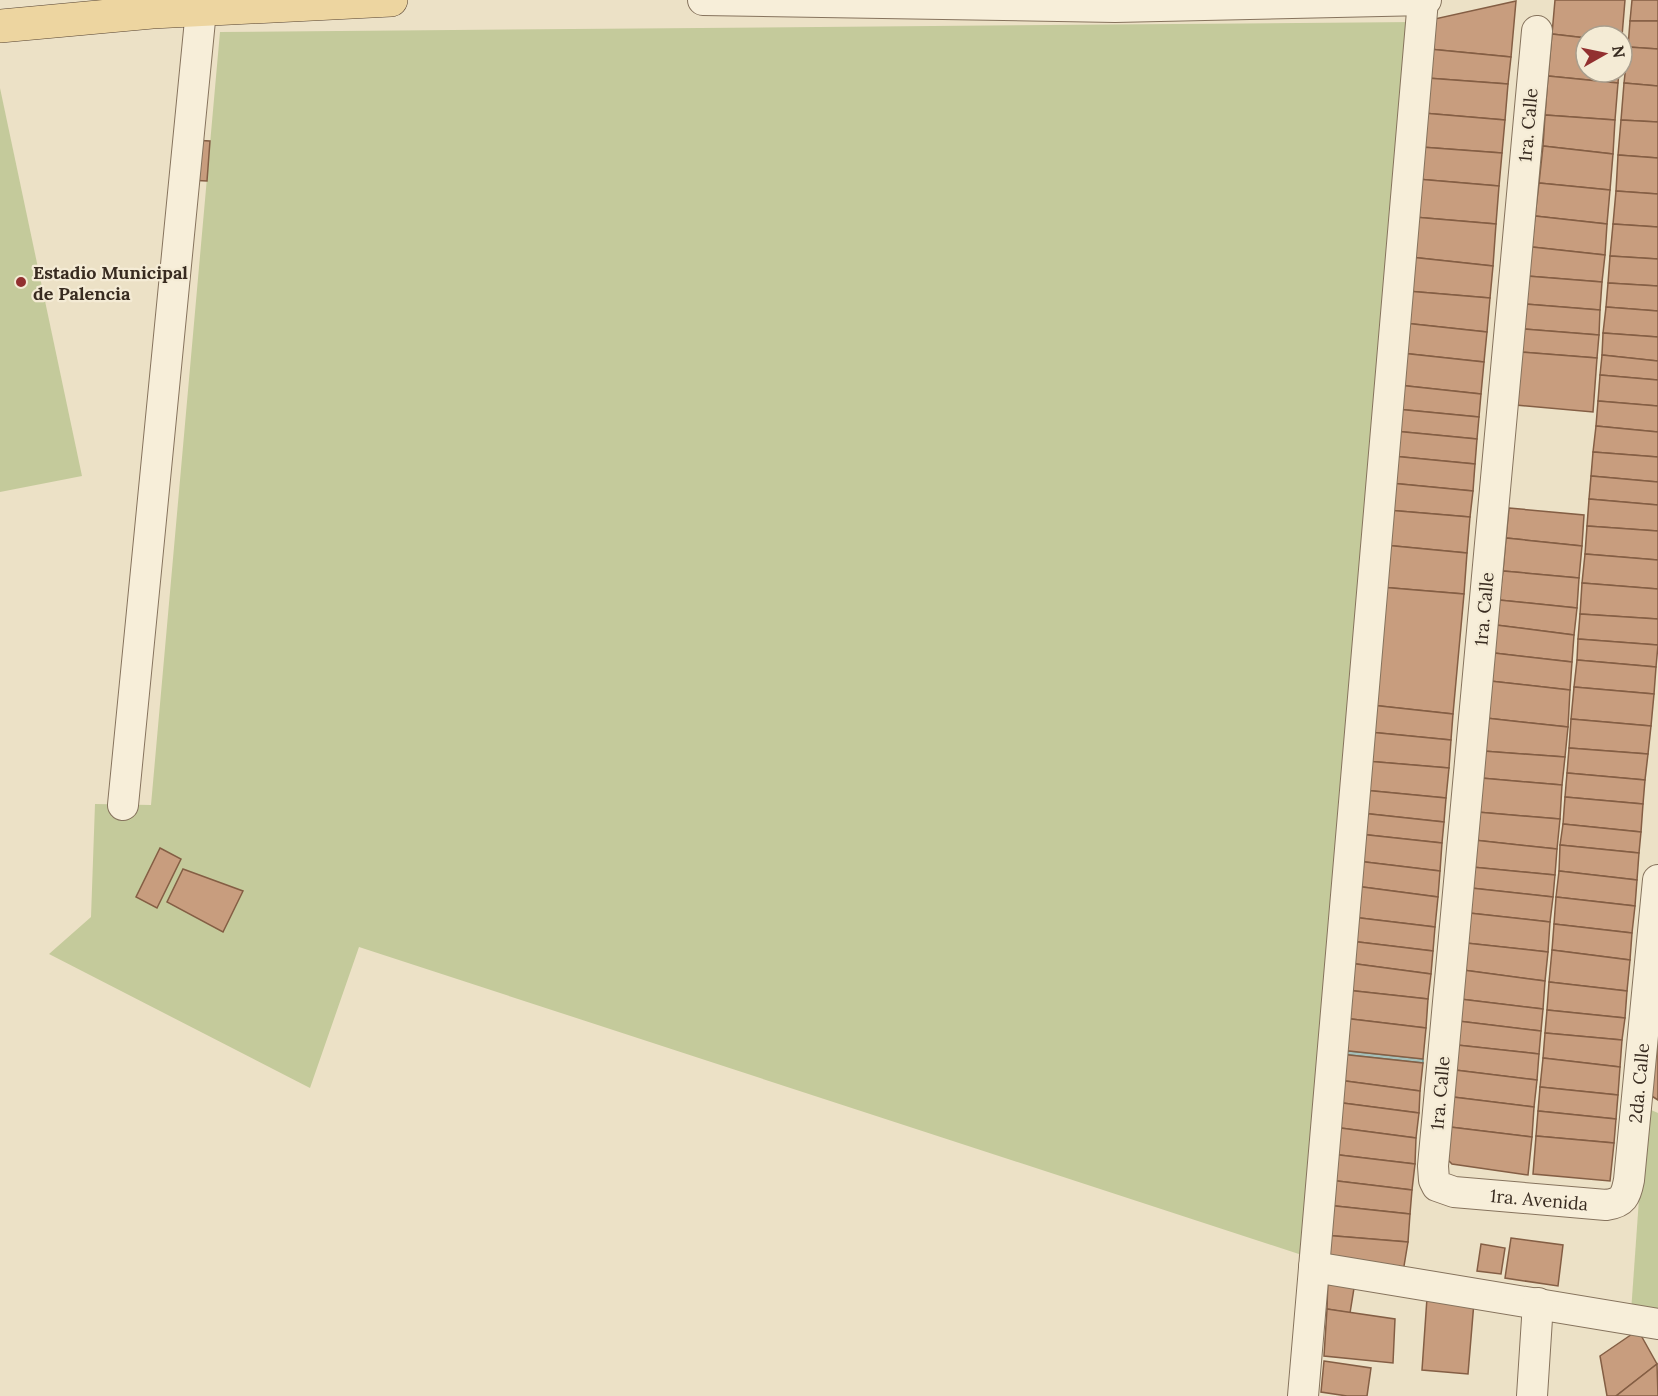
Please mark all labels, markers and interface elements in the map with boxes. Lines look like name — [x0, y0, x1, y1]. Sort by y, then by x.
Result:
north arrow — [1574, 24, 1634, 84]
text: N — [1608, 44, 1630, 59]
street label: 1ra. Calle — [1513, 87, 1543, 163]
place label: Estadio Municipal de Palencia — [33, 261, 188, 305]
marker: Estadio Municipal de Palencia — [14, 275, 28, 289]
street label: 1ra. Calle — [1469, 571, 1499, 647]
street label: 2da. Calle — [1623, 1042, 1654, 1124]
street label: 1ra. Calle — [1425, 1055, 1455, 1131]
street label: 1ra. Avenida — [1489, 1184, 1589, 1215]

